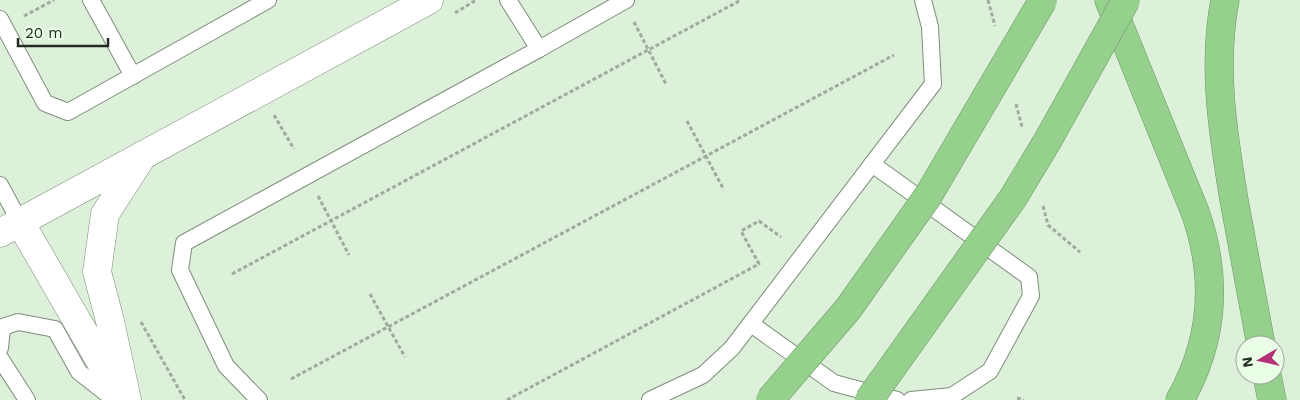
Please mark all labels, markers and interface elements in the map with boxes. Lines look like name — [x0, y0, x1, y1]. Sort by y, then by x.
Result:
scale bar — [18, 15, 108, 47]
text: 20 m — [25, 24, 63, 42]
north arrow — [1235, 335, 1285, 385]
text: N — [1238, 356, 1256, 368]

